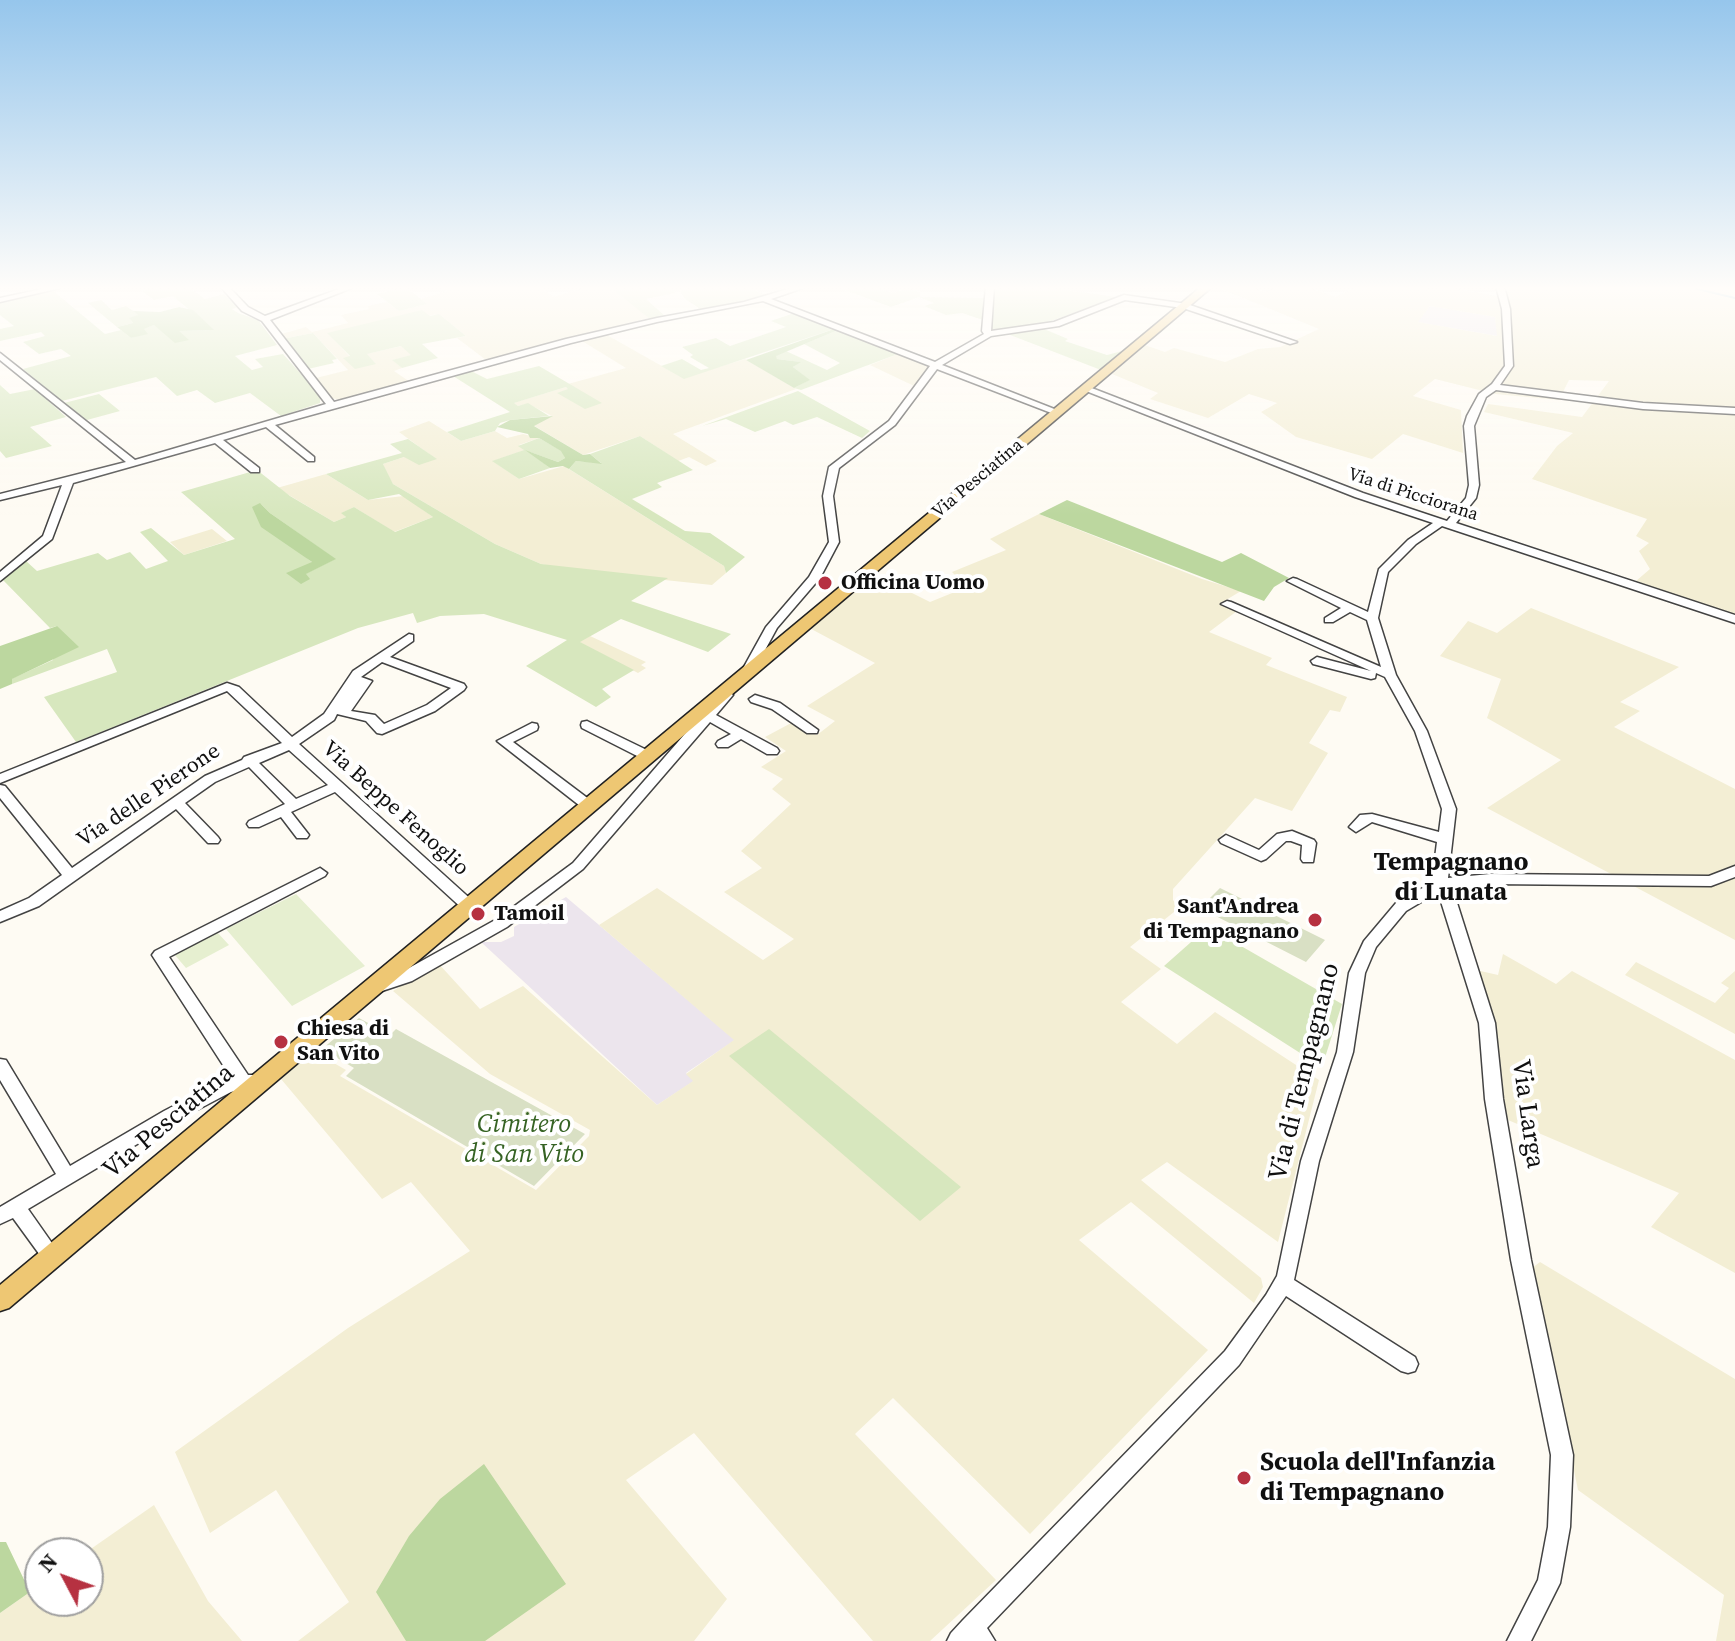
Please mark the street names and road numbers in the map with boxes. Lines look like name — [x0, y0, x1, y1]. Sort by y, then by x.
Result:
street label: Via Pesciatina — [928, 435, 1028, 523]
street label: Via di Picciorana — [1345, 464, 1481, 526]
street label: Via Beppe Fenoglio — [316, 736, 474, 882]
street label: Via delle Pierone — [73, 738, 225, 854]
street label: Via di Tempagnano — [1263, 960, 1347, 1184]
street label: Via Pesciatina — [97, 1058, 241, 1186]
street label: Via Larga — [1504, 1058, 1550, 1170]

